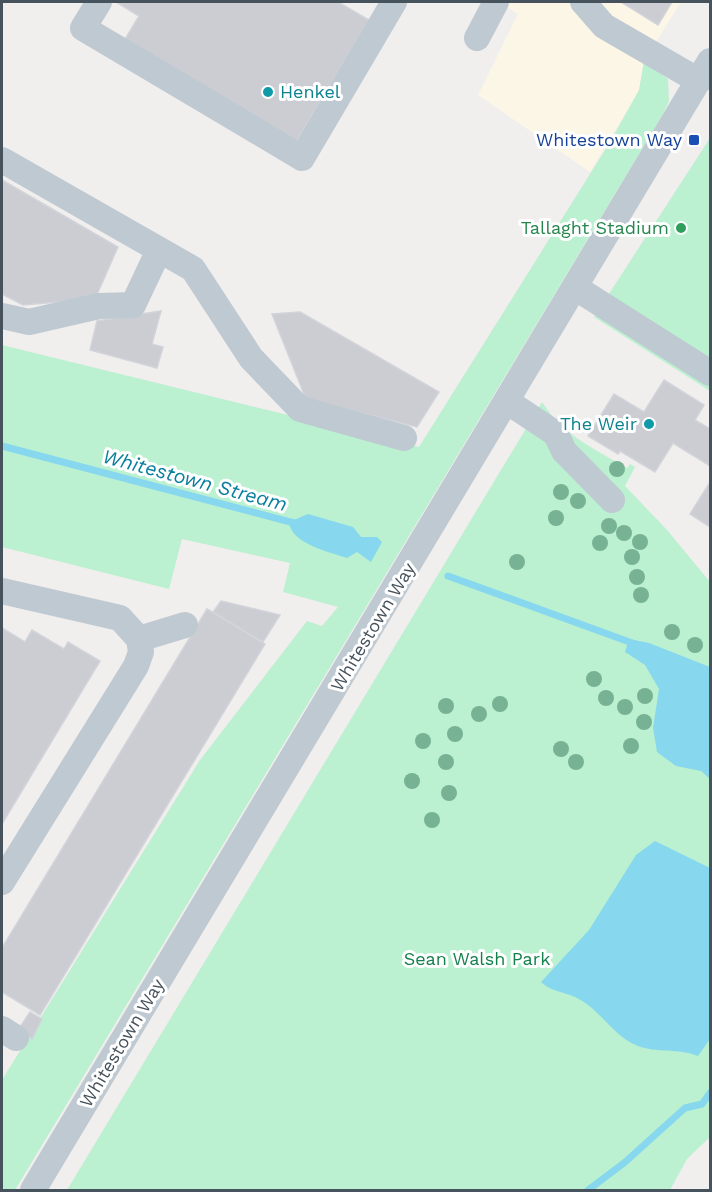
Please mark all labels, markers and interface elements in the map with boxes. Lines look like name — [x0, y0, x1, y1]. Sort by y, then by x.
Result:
place label: Henkel — [280, 81, 341, 102]
marker: Henkel — [261, 85, 275, 99]
place label: Whitestown Way — [536, 129, 683, 150]
marker: Whitestown Way — [687, 133, 701, 147]
place label: Tallaght Stadium — [521, 217, 669, 238]
marker: Tallaght Stadium — [674, 221, 688, 235]
place label: The Weir — [560, 413, 637, 434]
marker: The Weir — [642, 417, 656, 431]
water label: Whitestown Stream — [100, 444, 290, 516]
street label: Whitestown Way — [326, 558, 420, 695]
park label: Sean Walsh Park — [404, 948, 550, 969]
street label: Whitestown Way — [75, 974, 169, 1111]

